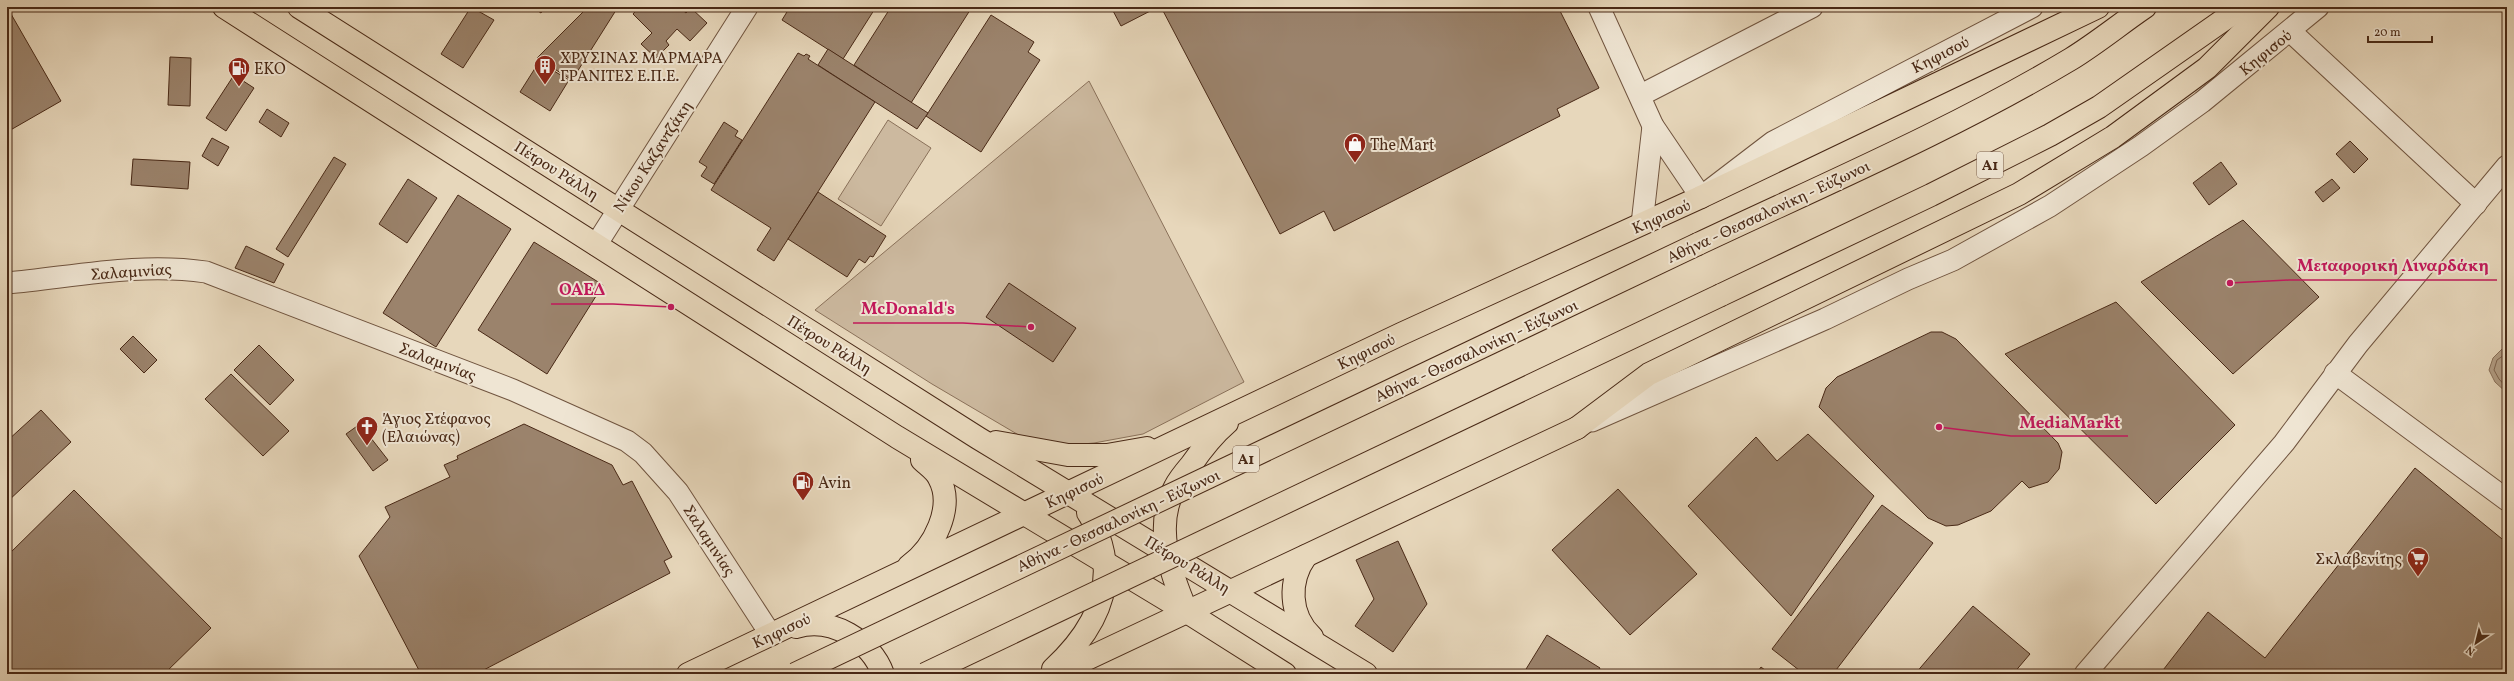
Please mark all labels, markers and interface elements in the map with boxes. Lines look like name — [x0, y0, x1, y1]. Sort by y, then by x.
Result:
scale bar — [2368, 18, 2432, 44]
street label: Κηφισού — [2235, 25, 2298, 82]
text: 20 m — [2374, 25, 2401, 41]
street label: Κηφισού — [1908, 32, 1974, 80]
place label: ΧΡΥΣΙΝΑΣ ΜΑΡΜΑΡΑ ΓΡΑΝΙΤΕΣ Ε.Π.Ε. — [560, 48, 723, 88]
building icon: ΧΡΥΣΙΝΑΣ ΜΑΡΜΑΡΑ ΓΡΑΝΙΤΕΣ Ε.Π.Ε. — [532, 53, 558, 86]
fuel station icon: EKO — [226, 55, 252, 88]
place label: EKO — [254, 59, 286, 81]
street label: Νίκου Καζαντζάκη — [609, 97, 698, 217]
shop icon: The Mart — [1342, 131, 1368, 164]
place label: The Mart — [1370, 135, 1435, 157]
street label: Πέτρου Ράλλη — [509, 137, 603, 207]
road number: Α1 — [1977, 152, 2003, 178]
street label: Αθήνα - Θεσσαλονίκη - Εύζωνοι — [1664, 156, 1874, 270]
street label: Κηφισού — [1629, 195, 1695, 241]
callout: Μεταφορική Λιναρδάκη — [2289, 251, 2497, 280]
text: Μεταφορική Λιναρδάκη — [2297, 255, 2489, 278]
street label: Σαλαμινίας — [90, 259, 172, 287]
callout: ΟΑΕΔ — [551, 275, 613, 304]
text: ΟΑΕΔ — [559, 279, 606, 302]
callout: McDonald's — [853, 294, 963, 323]
street label: Αθήνα - Θεσσαλονίκη - Εύζωνοι — [1372, 295, 1582, 409]
text: McDonald's — [861, 298, 955, 321]
street label: Πέτρου Ράλλη — [782, 311, 876, 381]
street label: Κηφισού — [1334, 329, 1400, 376]
street label: Σαλαμινίας — [395, 338, 479, 388]
callout: MediaMarkt — [2011, 407, 2128, 436]
place label: Άγιος Στέφανος (Ελαιώνας) — [382, 409, 491, 449]
text: MediaMarkt — [2020, 412, 2121, 435]
church icon: Άγιος Στέφανος (Ελαιώνας) — [354, 414, 380, 447]
road number: Α1 — [1233, 446, 1259, 472]
street label: Αθήνα - Θεσσαλονίκη - Εύζωνοι — [1014, 465, 1224, 579]
fuel station icon: Avin — [790, 469, 816, 502]
street label: Κηφισού — [1042, 469, 1108, 515]
place label: Avin — [818, 473, 851, 495]
street label: Σαλαμινίας — [677, 501, 740, 581]
street label: Πέτρου Ράλλη — [1140, 531, 1234, 600]
supermarket icon: Σκλαβενίτης — [2405, 545, 2431, 578]
place label: Σκλαβενίτης — [2315, 549, 2402, 571]
street label: Κηφισού — [749, 609, 815, 655]
north arrow — [2456, 623, 2496, 663]
text: N — [2464, 642, 2479, 658]

